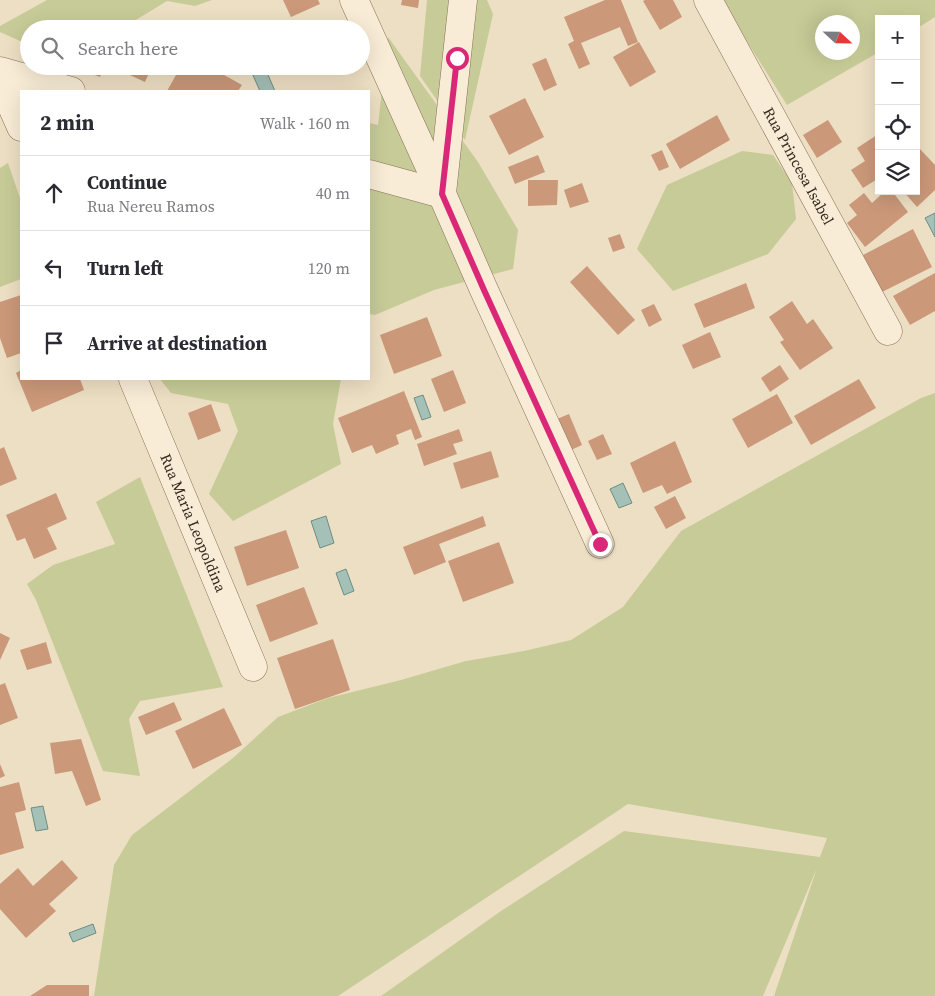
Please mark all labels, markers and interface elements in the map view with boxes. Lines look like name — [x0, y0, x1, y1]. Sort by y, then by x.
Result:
north arrow — [815, 15, 860, 60]
map controls — [875, 15, 920, 195]
button: + — [875, 15, 920, 60]
search box — [20, 20, 370, 75]
icon: search — [38, 34, 66, 62]
text: Search here — [78, 35, 178, 61]
route start — [446, 47, 469, 70]
button: − — [875, 60, 920, 105]
street label: Rua Princesa Isabel — [758, 103, 839, 229]
button: locate — [875, 105, 920, 150]
text: 2 min — [40, 108, 95, 137]
text: Walk · 160 m — [260, 112, 350, 134]
button: layers — [875, 150, 920, 195]
text: Continue — [87, 169, 167, 195]
icon: ahead — [40, 179, 68, 207]
text: 40 m — [316, 182, 350, 204]
text: Rua Nereu Ramos — [87, 195, 215, 217]
icon: left — [40, 254, 68, 282]
text: Turn left — [87, 255, 163, 281]
text: 120 m — [308, 257, 350, 279]
icon: arrive — [40, 329, 68, 357]
text: Arrive at destination — [87, 330, 267, 356]
street label: Rua Maria Leopoldina — [155, 450, 232, 596]
route end — [589, 533, 612, 556]

